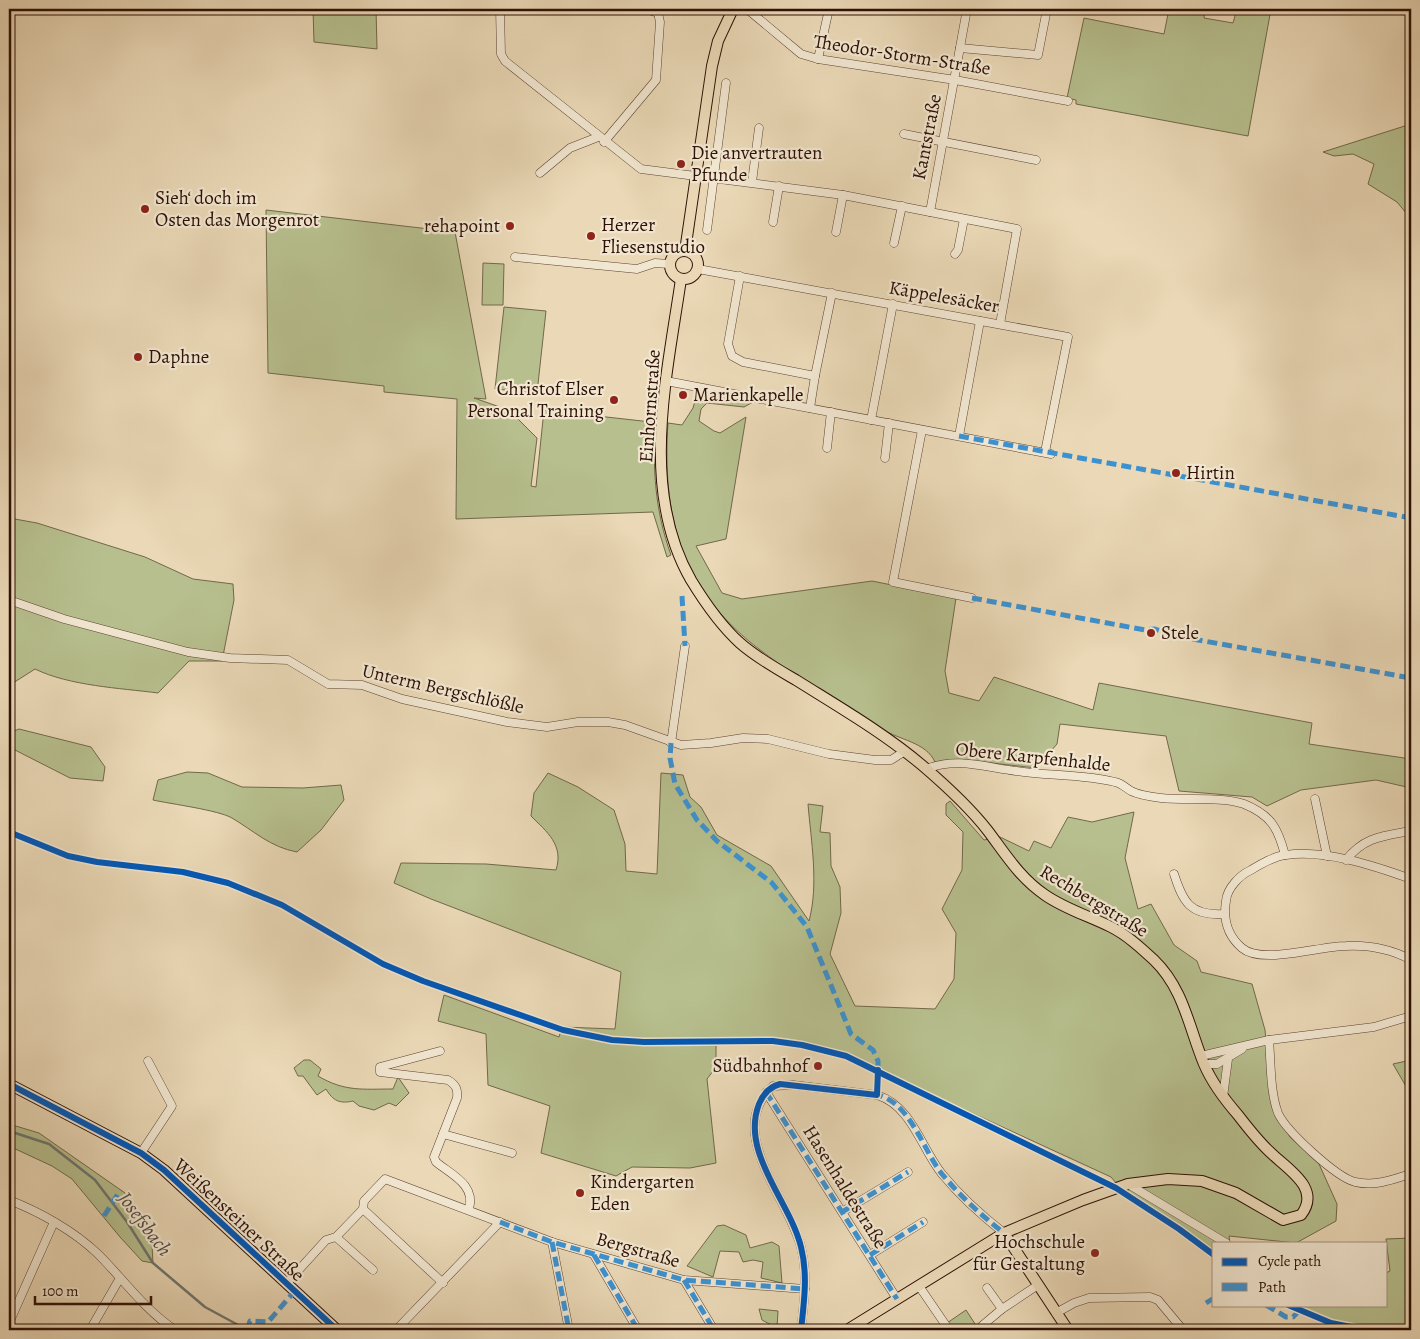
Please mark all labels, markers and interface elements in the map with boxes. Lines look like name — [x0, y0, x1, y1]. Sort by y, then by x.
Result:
street label: Theodor-Storm-Straße — [812, 28, 992, 82]
street label: Kantstraße — [906, 92, 948, 182]
place label: Die anvertrauten Pfunde — [691, 140, 823, 188]
marker: Die anvertrauten Pfunde — [675, 158, 687, 170]
place label: Sieh‘ doch im Osten das Morgenrot — [155, 185, 319, 233]
marker: Sieh‘ doch im Osten das Morgenrot — [139, 203, 151, 215]
place label: Herzer Fliesenstudio — [601, 212, 705, 260]
place label: rehapoint — [424, 213, 500, 239]
marker: rehapoint — [504, 220, 516, 232]
marker: Herzer Fliesenstudio — [585, 230, 597, 242]
street label: Käppelesäcker — [887, 274, 1001, 320]
place label: Daphne — [148, 344, 209, 370]
street label: Einhornstraße — [633, 349, 667, 463]
marker: Daphne — [132, 351, 144, 363]
place label: Christof Elser Personal Training — [467, 376, 604, 424]
place label: Marienkapelle — [693, 382, 804, 408]
marker: Marienkapelle — [677, 389, 689, 401]
marker: Christof Elser Personal Training — [608, 394, 620, 406]
place label: Hirtin — [1186, 460, 1235, 486]
marker: Hirtin — [1170, 467, 1182, 479]
place label: Stele — [1161, 620, 1199, 646]
marker: Stele — [1145, 627, 1157, 639]
street label: Unterm Bergschlößle — [359, 658, 527, 720]
street label: Obere Karpfenhalde — [954, 736, 1112, 778]
street label: Rechbergstraße — [1035, 858, 1153, 944]
place label: Südbahnhof — [713, 1053, 811, 1079]
marker: Südbahnhof — [812, 1060, 824, 1072]
street label: Hasenhaldestraße — [797, 1120, 893, 1254]
street label: Weißensteiner Straße — [167, 1152, 310, 1288]
place label: Kindergarten Eden — [590, 1169, 694, 1217]
water label: Josefsbach — [111, 1185, 178, 1262]
marker: Kindergarten Eden — [574, 1187, 586, 1199]
street label: Bergstraße — [593, 1226, 683, 1274]
place label: Hochschule für Gestaltung — [973, 1229, 1085, 1277]
legend — [1212, 1242, 1388, 1306]
marker: Hochschule für Gestaltung — [1089, 1247, 1101, 1259]
text: Cycle path — [1258, 1251, 1321, 1271]
scale bar — [35, 1274, 151, 1306]
text: Path — [1258, 1277, 1286, 1297]
text: 100 m — [42, 1281, 79, 1301]

